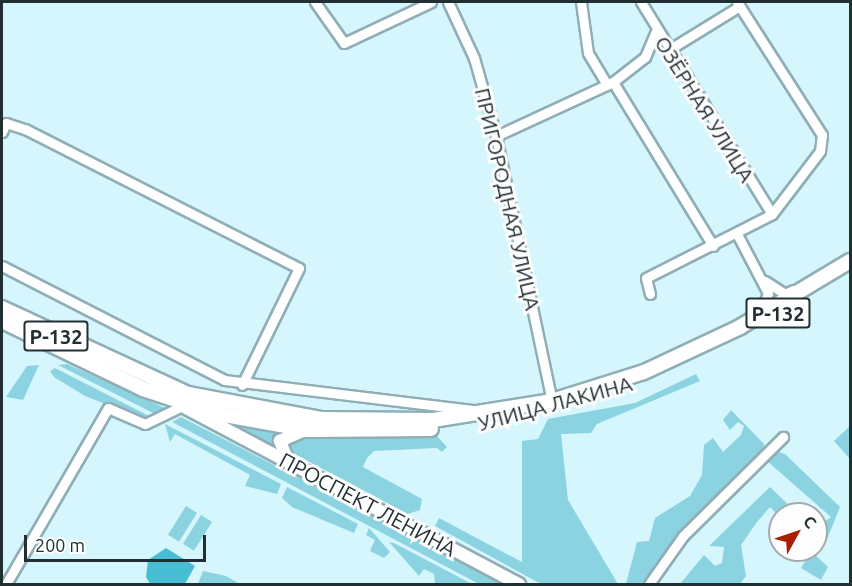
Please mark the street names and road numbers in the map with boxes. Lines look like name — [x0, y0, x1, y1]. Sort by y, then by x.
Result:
street label: ОЗЁРНАЯ УЛИЦА — [650, 31, 760, 187]
street label: ПРИГОРОДНАЯ УЛИЦА — [470, 85, 546, 313]
road number: Р-132 — [745, 296, 811, 330]
road number: Р-132 — [23, 319, 89, 353]
street label: УЛИЦА ЛАКИНА — [475, 370, 635, 436]
street label: ПРОСПЕКТ ЛЕНИНА — [275, 447, 461, 561]

